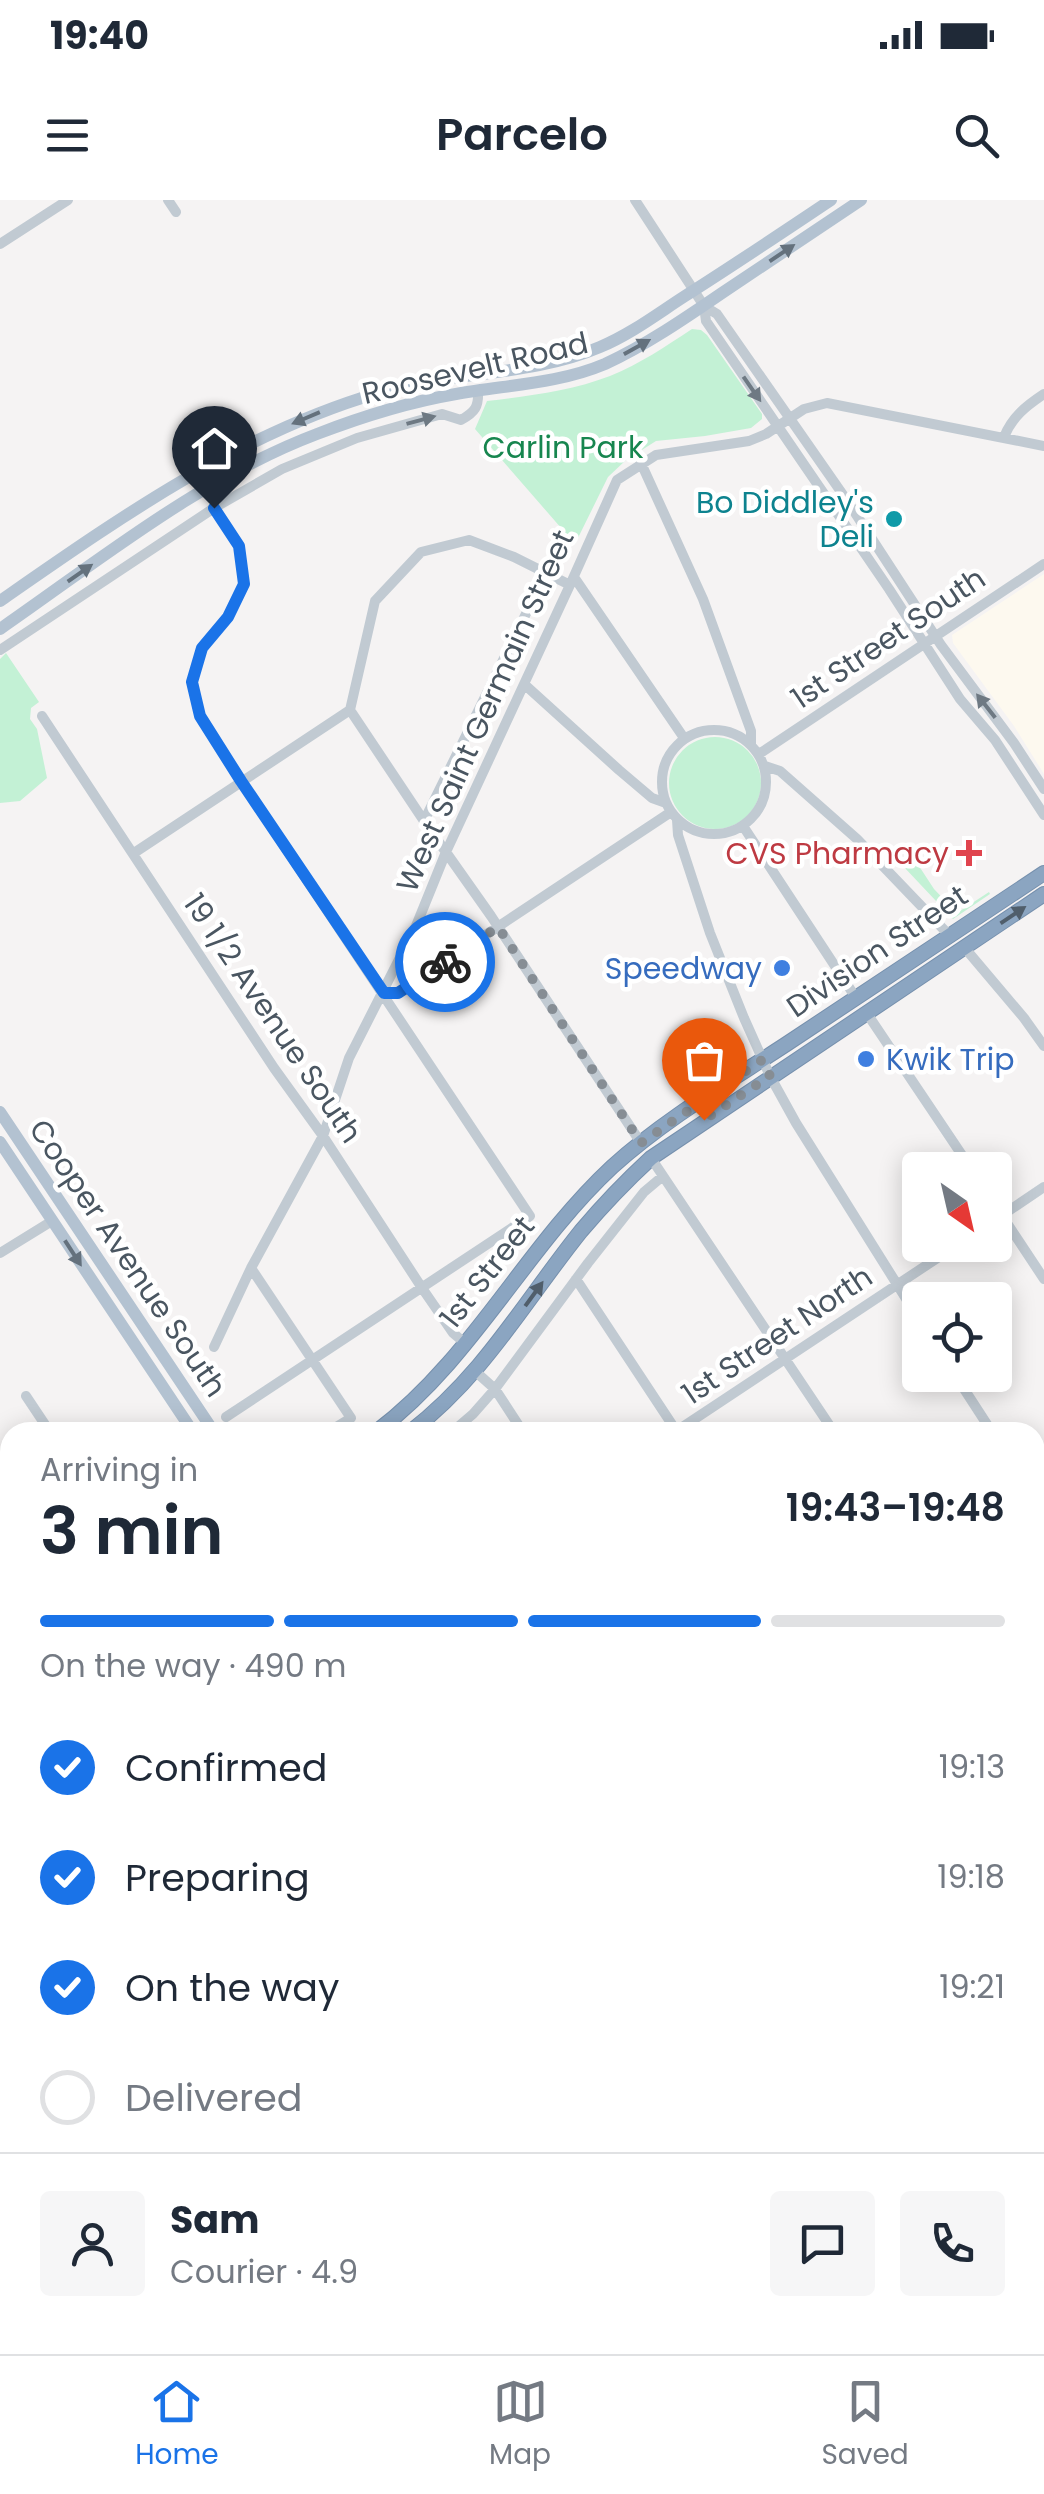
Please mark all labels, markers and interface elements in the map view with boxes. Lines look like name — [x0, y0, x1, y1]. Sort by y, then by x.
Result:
text: 19:40 — [50, 9, 149, 62]
text: Parcelo — [436, 103, 608, 166]
icon: menu — [40, 108, 95, 163]
icon: search — [949, 108, 1004, 163]
one-way arrow — [769, 244, 796, 263]
street label: Roosevelt Road — [358, 321, 592, 415]
one-way arrow — [622, 339, 651, 356]
one-way arrow — [742, 375, 761, 402]
pin — [172, 406, 257, 509]
one-way arrow — [291, 410, 321, 426]
one-way arrow — [406, 412, 437, 428]
icon: home — [187, 421, 242, 476]
park label: Carlin Park — [483, 426, 644, 469]
place label: Bo Diddley's Deli — [696, 481, 874, 558]
marker: Bo Diddley's Deli — [883, 508, 905, 530]
street label: West Saint Germain Street — [386, 523, 584, 899]
street label: 1st Street South — [782, 557, 994, 719]
one-way arrow — [67, 564, 94, 583]
one-way arrow — [975, 694, 996, 720]
place label: CVS Pharmacy — [726, 832, 949, 875]
marker: CVS Pharmacy — [958, 842, 980, 864]
street label: Division Street — [778, 874, 976, 1028]
street label: 19 1/2 Avenue South — [173, 885, 373, 1151]
one-way arrow — [999, 906, 1026, 924]
courier — [395, 912, 495, 1012]
icon: bike — [418, 935, 473, 990]
place label: Speedway — [605, 947, 762, 990]
marker: Speedway — [771, 957, 793, 979]
pin — [662, 1018, 747, 1121]
icon: bag — [677, 1033, 732, 1088]
place label: Kwik Trip — [886, 1038, 1015, 1081]
marker: Kwik Trip — [855, 1048, 877, 1070]
street label: Cooper Avenue South — [19, 1111, 237, 1405]
north arrow — [902, 1152, 1012, 1262]
map controls — [902, 1152, 1012, 1392]
street label: 1st Street — [429, 1207, 545, 1337]
one-way arrow — [64, 1239, 82, 1266]
street label: 1st Street North — [673, 1255, 881, 1415]
one-way arrow — [524, 1281, 544, 1307]
button: locate — [902, 1282, 1012, 1392]
text: Arriving in — [40, 1447, 198, 1492]
text: 19:43–19:48 — [786, 1481, 1005, 1534]
text: 3 min — [40, 1486, 224, 1577]
text: On the way · 490 m — [40, 1643, 346, 1688]
icon: check — [40, 1740, 95, 1795]
text: Confirmed — [125, 1741, 327, 1794]
text: 19:13 — [939, 1744, 1005, 1789]
icon: check — [40, 1850, 95, 1905]
text: Preparing — [125, 1851, 310, 1904]
text: 19:18 — [937, 1854, 1005, 1899]
icon: check — [40, 1960, 95, 2015]
text: On the way — [125, 1961, 339, 2014]
text: 19:21 — [939, 1964, 1005, 2009]
text: Delivered — [125, 2071, 302, 2124]
button: person — [40, 2191, 145, 2296]
button: chat — [770, 2191, 875, 2296]
button: phone — [900, 2191, 1005, 2296]
text: Sam — [170, 2193, 259, 2246]
text: Courier · 4.9 — [170, 2249, 358, 2294]
tab: Home — [135, 2374, 219, 2476]
tab: Map — [489, 2374, 551, 2476]
tab: Saved — [821, 2374, 909, 2476]

